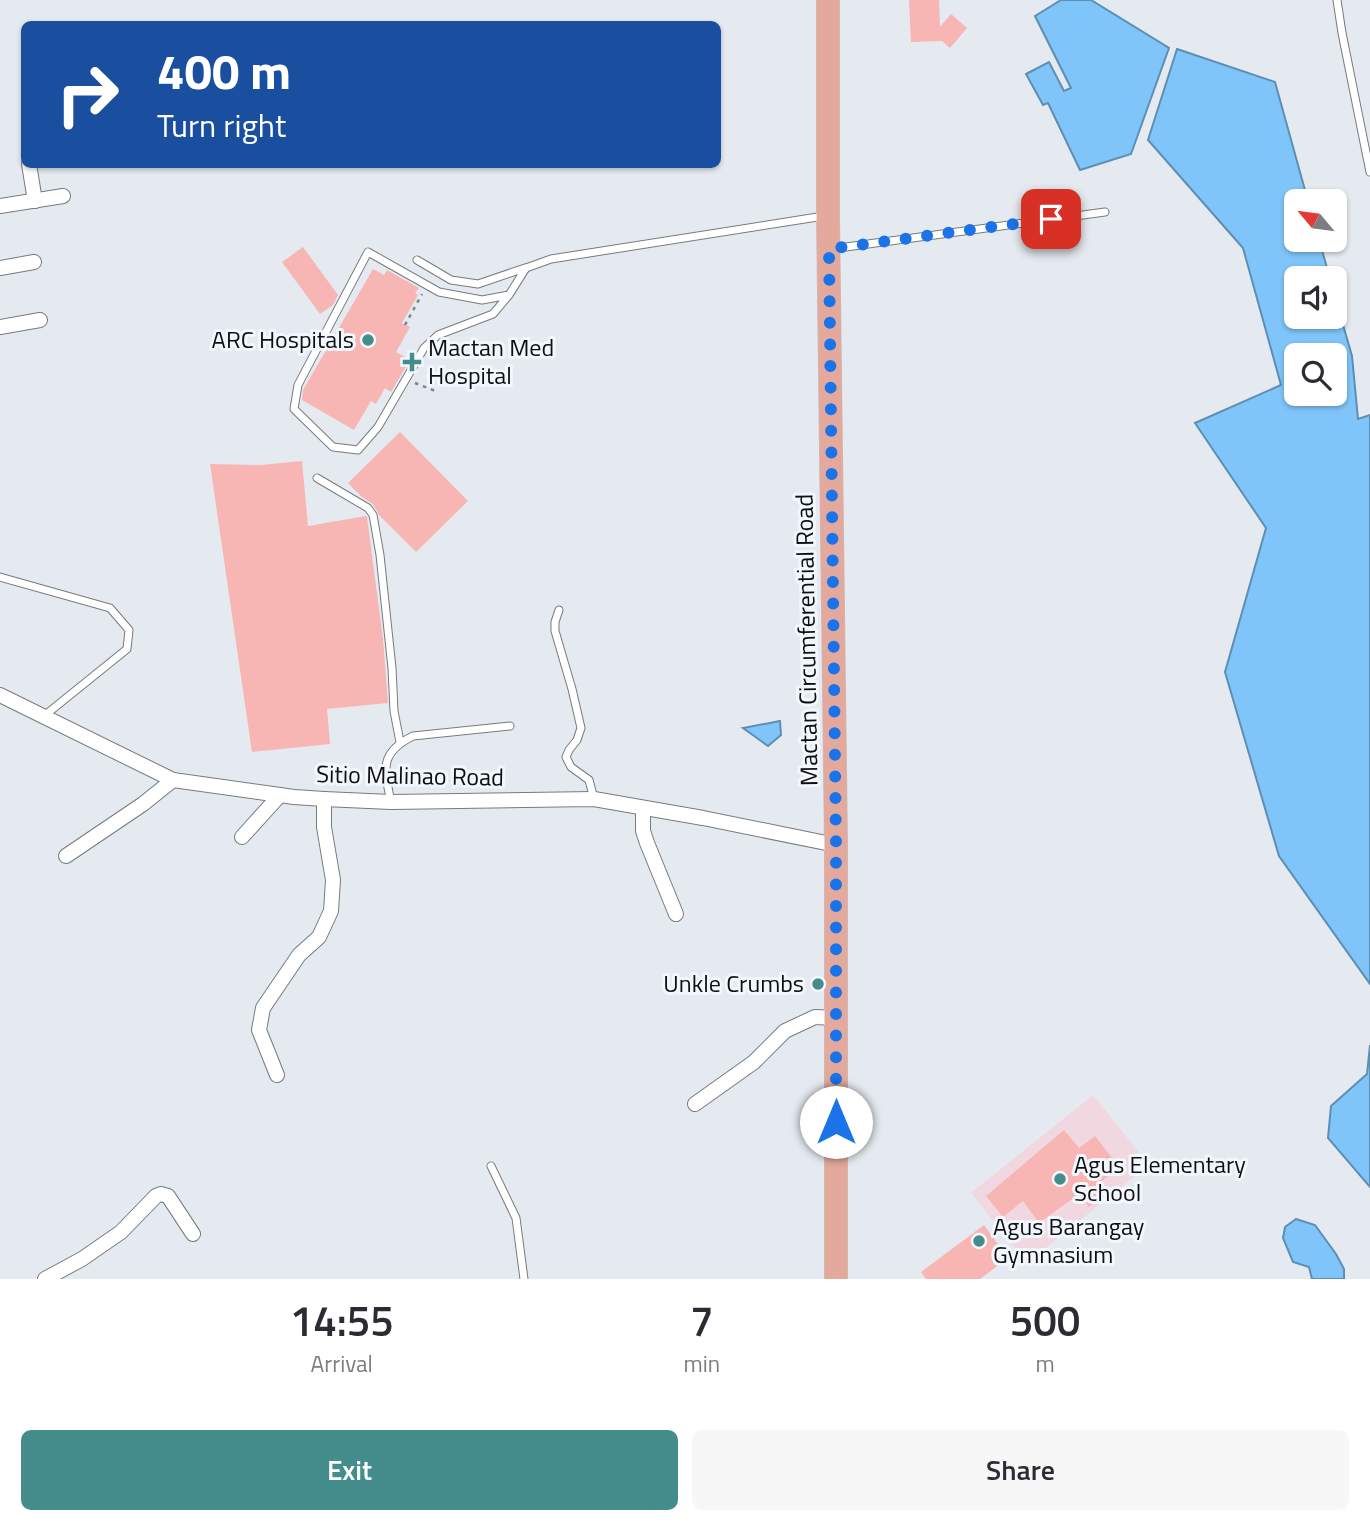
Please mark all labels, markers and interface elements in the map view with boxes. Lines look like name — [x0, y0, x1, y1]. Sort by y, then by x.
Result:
text: 400 m — [157, 33, 291, 108]
icon: right — [42, 49, 133, 140]
text: Turn right — [157, 101, 286, 149]
pin — [1021, 189, 1081, 249]
north arrow — [1284, 189, 1348, 252]
map controls — [1284, 189, 1347, 406]
icon: arrive — [1032, 200, 1070, 238]
button: sound — [1284, 266, 1347, 329]
place label: ARC Hospitals — [212, 321, 354, 357]
place label: Mactan Med Hospital — [428, 329, 554, 393]
marker: ARC Hospitals — [360, 332, 376, 348]
button: search — [1284, 343, 1347, 406]
marker: Mactan Med Hospital — [402, 352, 422, 372]
street label: Mactan Circumferential Road — [785, 494, 827, 786]
street label: Sitio Malinao Road — [316, 755, 504, 795]
place label: Unkle Crumbs — [663, 965, 804, 1001]
marker: Unkle Crumbs — [810, 976, 826, 992]
position arrow — [799, 1085, 873, 1159]
place label: Agus Elementary School — [1074, 1146, 1246, 1210]
marker: Agus Elementary School — [1052, 1171, 1068, 1187]
place label: Agus Barangay Gymnasium — [993, 1208, 1145, 1272]
marker: Agus Barangay Gymnasium — [971, 1233, 987, 1249]
text: 14:55 — [290, 1288, 394, 1352]
text: 7 — [690, 1288, 714, 1352]
text: 500 — [1010, 1288, 1080, 1352]
text: Arrival — [311, 1346, 373, 1381]
text: min — [683, 1346, 720, 1381]
text: m — [1035, 1346, 1055, 1381]
button: Exit — [21, 1430, 678, 1510]
button: Share — [692, 1430, 1349, 1510]

